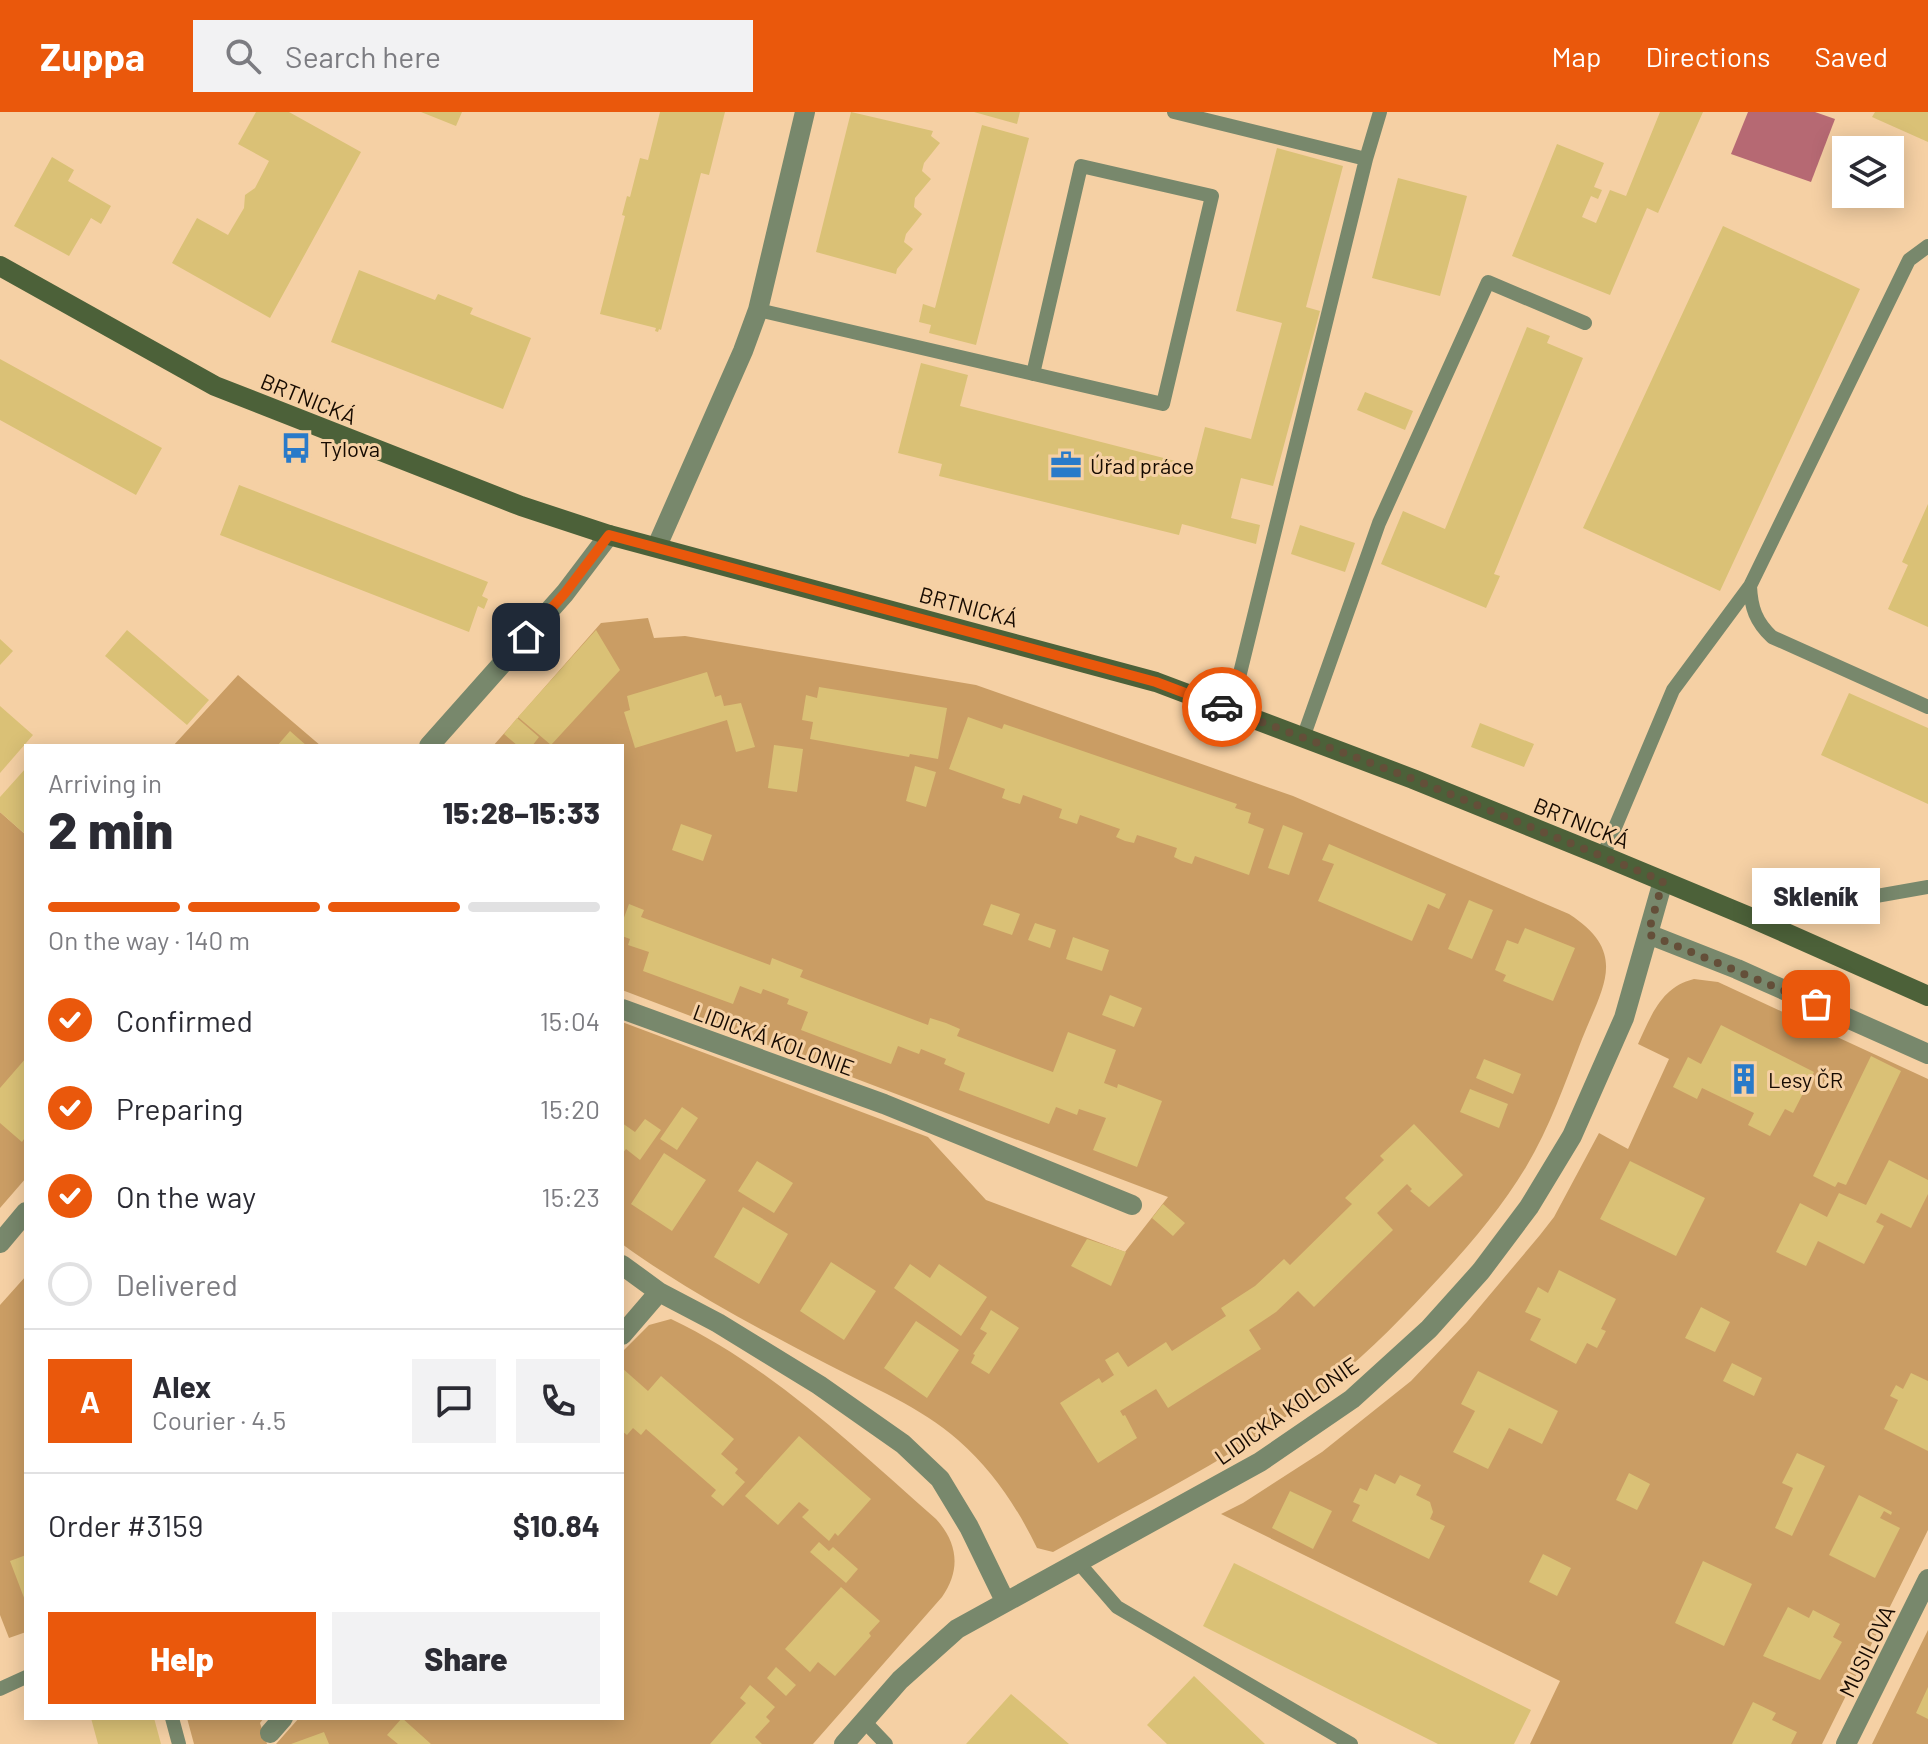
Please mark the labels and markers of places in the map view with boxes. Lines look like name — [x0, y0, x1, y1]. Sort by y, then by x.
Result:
bus stop icon: Tylova — [279, 431, 313, 465]
place label: Tylova — [320, 435, 380, 461]
office icon: Úřad práce — [1049, 448, 1083, 482]
place label: Úřad práce — [1090, 452, 1194, 478]
pin — [492, 603, 560, 671]
callout: Skleník — [1752, 868, 1880, 924]
pin — [1782, 970, 1850, 1038]
building icon: Lesy ČR — [1727, 1062, 1761, 1096]
place label: Lesy ČR — [1768, 1066, 1843, 1092]

